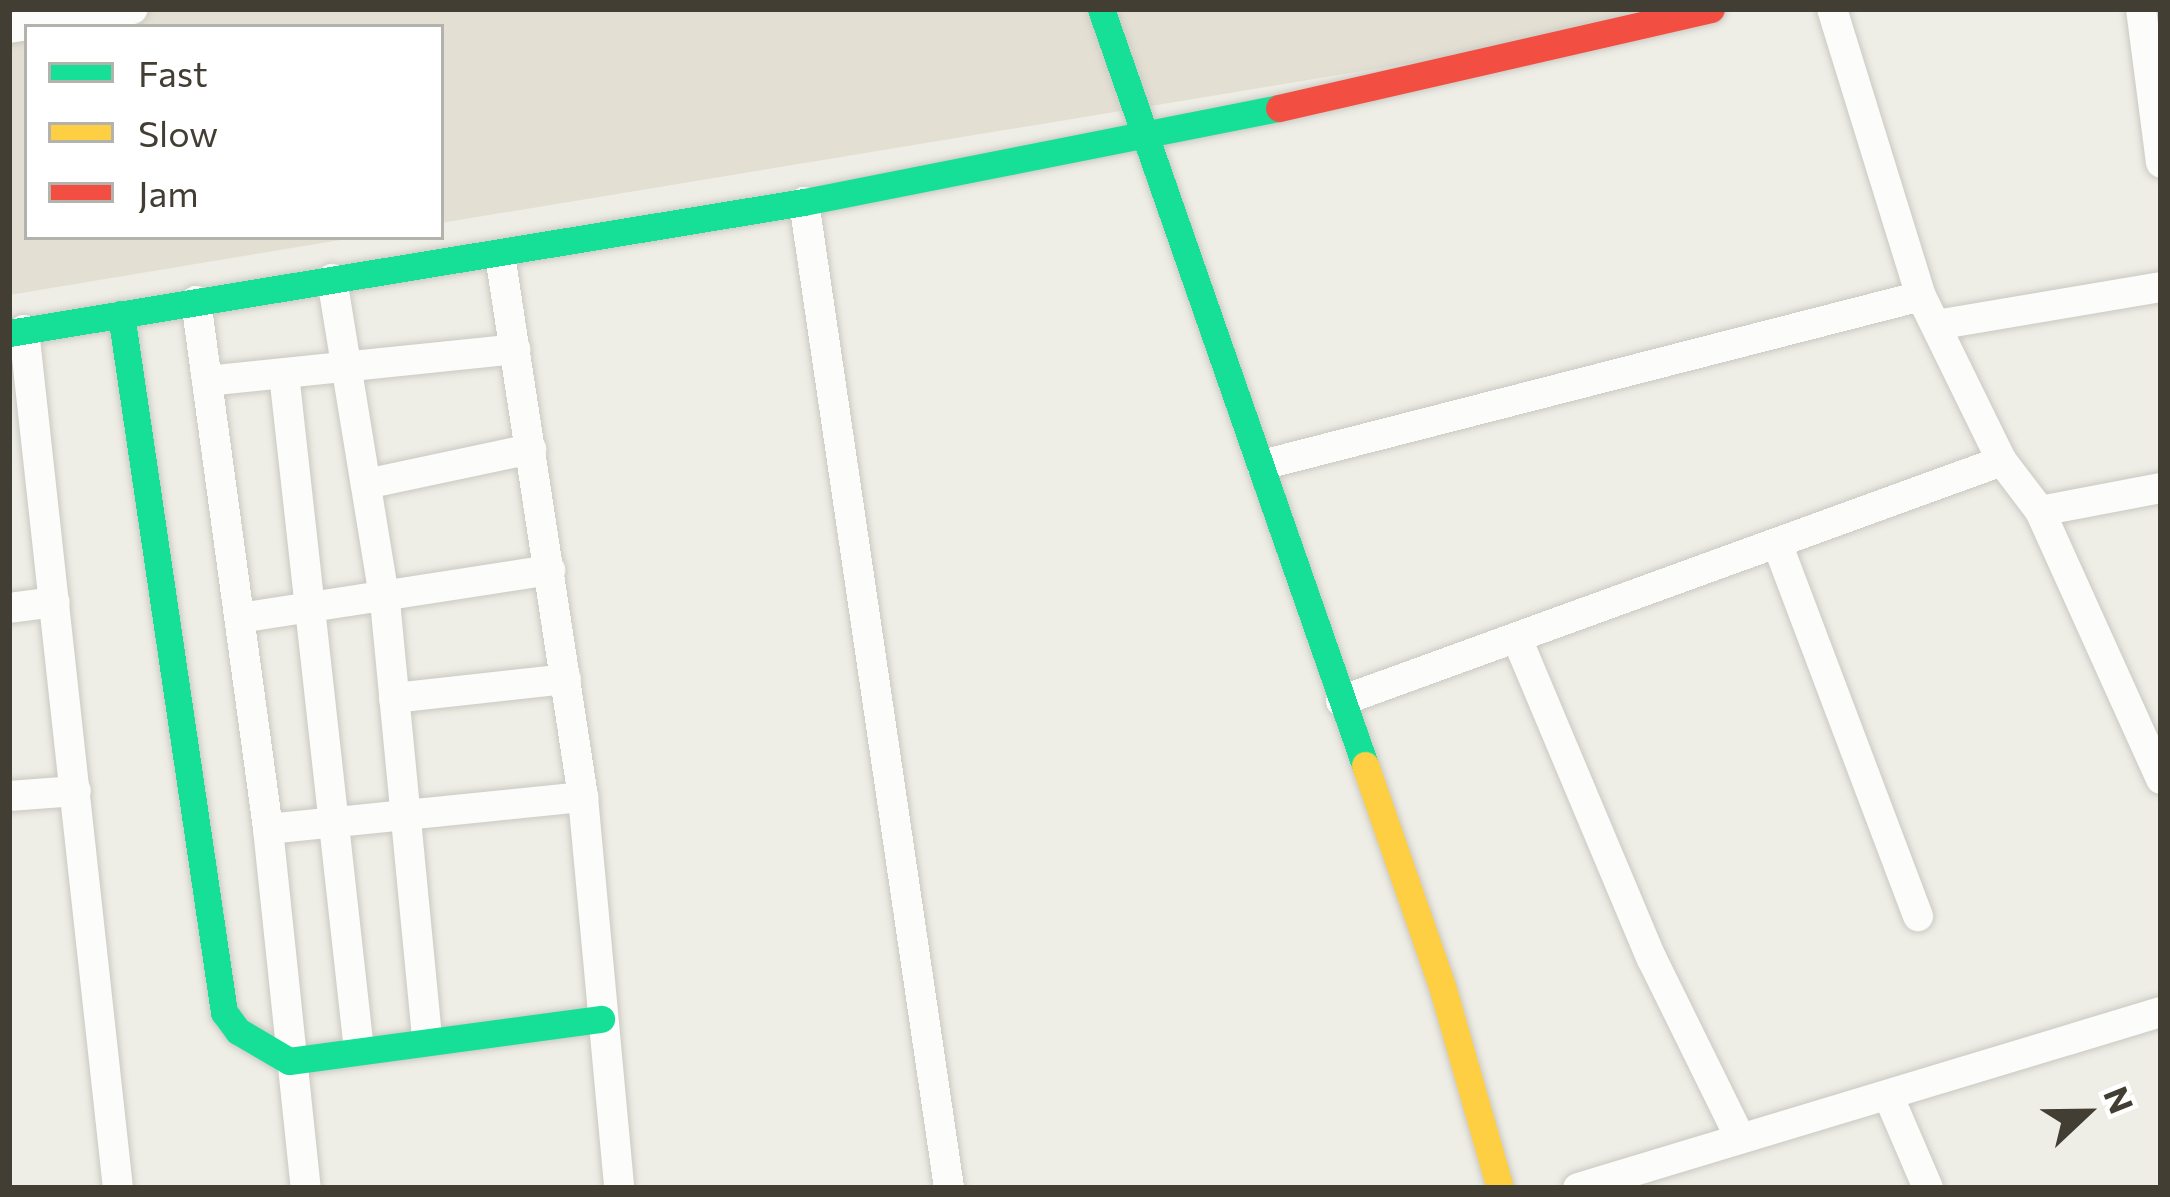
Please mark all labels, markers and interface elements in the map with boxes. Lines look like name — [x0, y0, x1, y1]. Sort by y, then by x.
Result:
legend — [24, 24, 444, 240]
text: Fast — [138, 50, 208, 94]
text: Slow — [138, 110, 218, 154]
text: Jam — [138, 170, 199, 214]
north arrow — [2026, 1053, 2146, 1173]
text: N — [2096, 1080, 2143, 1118]

